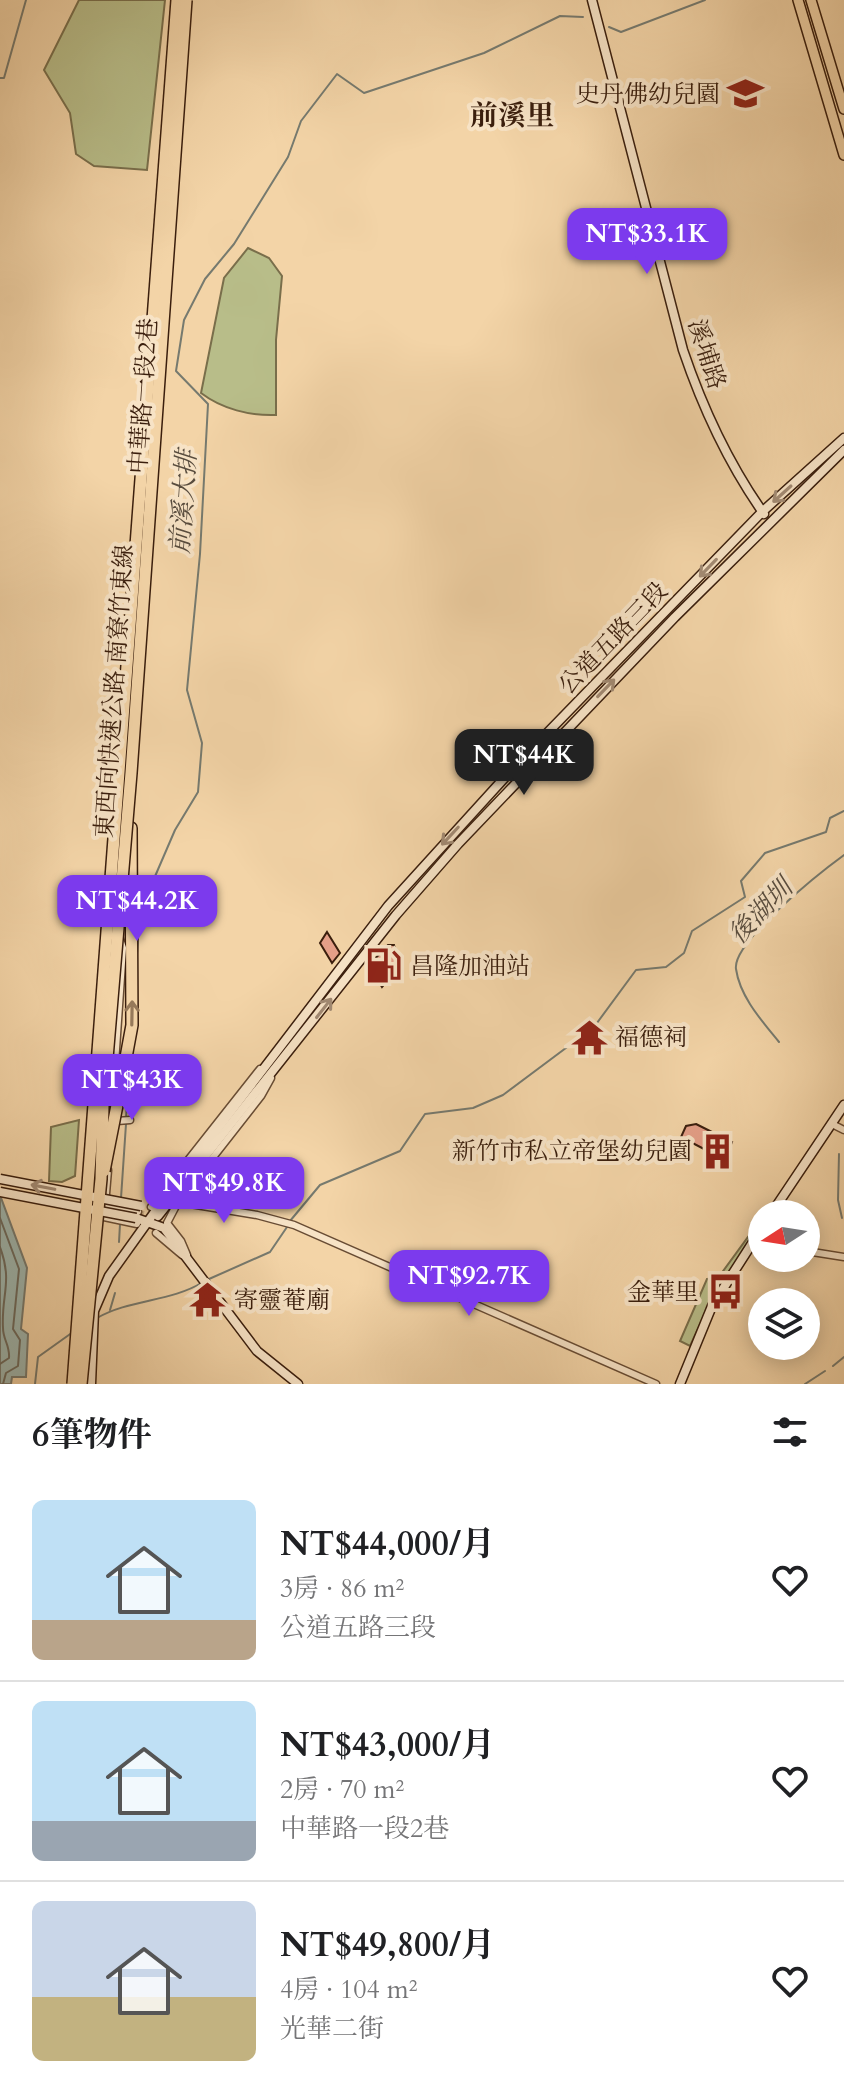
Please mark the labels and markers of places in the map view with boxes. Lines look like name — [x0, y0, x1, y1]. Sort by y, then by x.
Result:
school or university icon: 史丹佛幼兒園 — [727, 75, 765, 113]
place label: 史丹佛幼兒園 — [576, 78, 720, 111]
pin: NT$33.1K — [564, 208, 730, 276]
pin: NT$44K — [459, 729, 589, 797]
pin: NT$44.2K — [54, 875, 220, 943]
fuel station icon: 昌隆加油站 — [365, 947, 403, 985]
place label: 昌隆加油站 — [410, 950, 530, 983]
temple icon: 福德祠 — [570, 1018, 608, 1056]
place label: 福德祠 — [615, 1021, 687, 1054]
pin: NT$43K — [67, 1054, 197, 1122]
building icon: 新竹市私立帝堡幼兒園 — [699, 1132, 737, 1170]
place label: 新竹市私立帝堡幼兒園 — [452, 1135, 692, 1168]
pin: NT$49.8K — [141, 1157, 307, 1225]
pin: NT$92.7K — [386, 1250, 552, 1318]
bus stop icon: 金華里 — [706, 1273, 744, 1311]
place label: 金華里 — [627, 1276, 699, 1309]
temple icon: 寄靈菴廟 — [189, 1281, 227, 1319]
place label: 寄靈菴廟 — [234, 1284, 330, 1317]

